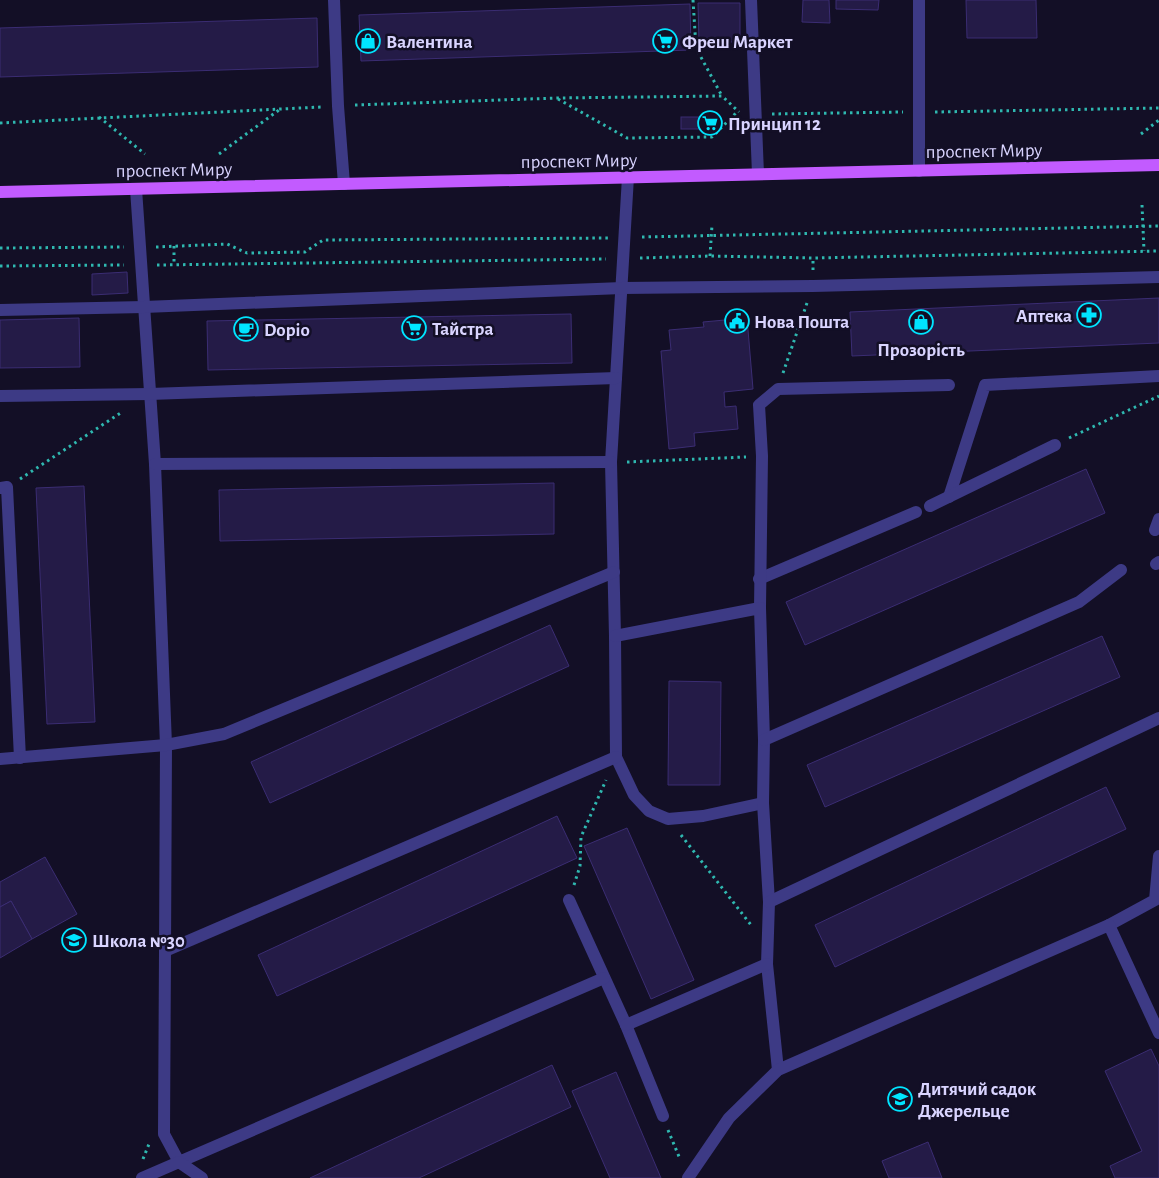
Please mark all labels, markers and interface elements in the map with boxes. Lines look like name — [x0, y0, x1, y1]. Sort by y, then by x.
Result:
shop icon: Валентина — [355, 28, 381, 54]
supermarket icon: Фреш Маркет — [652, 28, 678, 54]
place label: Валентина — [386, 33, 472, 52]
place label: Фреш Маркет — [682, 33, 793, 52]
supermarket icon: Принцип 12 — [697, 110, 723, 136]
place label: Принцип 12 — [728, 115, 821, 134]
street label: проспект Миру — [926, 141, 1042, 162]
street label: проспект Миру — [521, 151, 637, 172]
street label: проспект Миру — [116, 160, 232, 181]
pharmacy icon: Аптека — [1076, 302, 1102, 328]
place label: Аптека — [1016, 307, 1072, 326]
public building icon: Нова Пошта — [724, 308, 750, 334]
shop icon: Прозорість — [908, 309, 934, 335]
place label: Нова Пошта — [754, 313, 849, 332]
supermarket icon: Тайстра — [401, 315, 427, 341]
cafe icon: Dopio — [233, 316, 259, 342]
place label: Тайстра — [432, 320, 493, 339]
place label: Dopio — [264, 321, 310, 340]
place label: Прозорість — [877, 341, 965, 360]
school or university icon: Школа №30 — [61, 927, 87, 953]
place label: Школа №30 — [92, 932, 185, 951]
place label: Дитячий садок Джерельце — [918, 1080, 1037, 1121]
school or university icon: Дитячий садок Джерельце — [887, 1086, 913, 1112]

